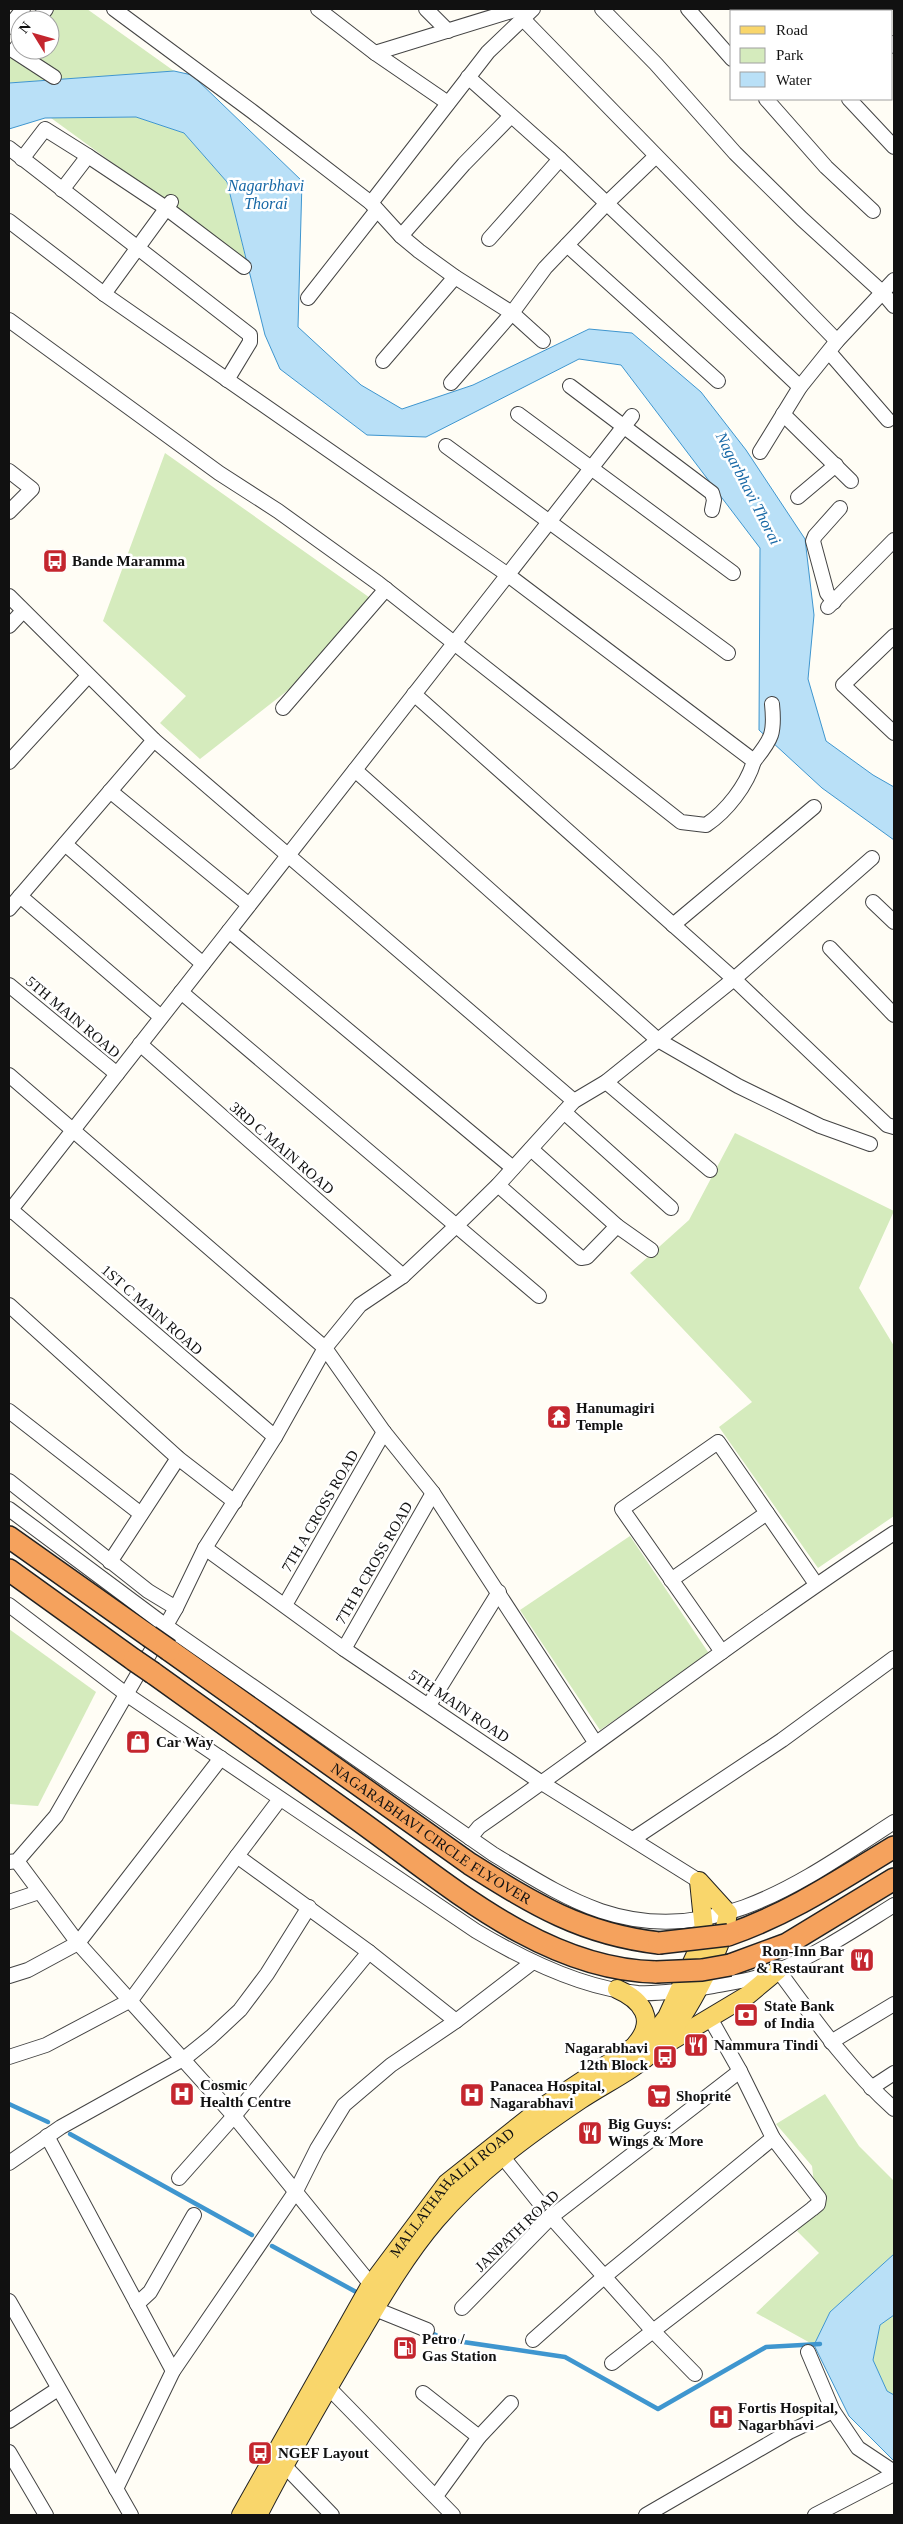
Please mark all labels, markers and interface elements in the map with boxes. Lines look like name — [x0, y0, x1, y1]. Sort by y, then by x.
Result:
north arrow — [10, 10, 60, 60]
legend — [730, 10, 893, 100]
text: N — [16, 19, 34, 36]
text: Road — [776, 22, 808, 38]
text: Park — [776, 47, 804, 63]
text: Water — [776, 72, 811, 88]
water label: Nagarbhavi Thorai — [227, 177, 304, 212]
water label: Nagarbhavi Thorai — [711, 428, 784, 548]
bus stop icon: Bande Maramma — [42, 548, 68, 574]
place label: Bande Maramma — [72, 553, 185, 569]
street label: 5TH MAIN ROAD — [23, 973, 123, 1061]
street label: 3RD C MAIN ROAD — [227, 1099, 337, 1197]
street label: 1ST C MAIN ROAD — [98, 1262, 206, 1358]
place label: Hanumagiri Temple — [576, 1400, 654, 1433]
temple icon: Hanumagiri Temple — [546, 1404, 572, 1430]
street label: 7TH A CROSS ROAD — [279, 1447, 361, 1575]
street label: 7TH B CROSS ROAD — [332, 1499, 416, 1627]
street label: 5TH MAIN ROAD — [406, 1667, 512, 1746]
shop icon: Car Way — [125, 1729, 151, 1755]
place label: Car Way — [156, 1734, 214, 1750]
street label: NAGARABHAVI CIRCLE FLYOVER — [328, 1760, 534, 1907]
place label: Ron-Inn Bar & Restaurant — [756, 1943, 844, 1976]
restaurant icon: Ron-Inn Bar & Restaurant — [849, 1947, 875, 1973]
place label: State Bank of India — [764, 1998, 835, 2031]
bank icon: State Bank of India — [733, 2002, 759, 2028]
restaurant icon: Nammura Tindi — [683, 2032, 709, 2058]
place label: Nammura Tindi — [714, 2037, 818, 2053]
place label: Nagarabhavi 12th Block — [565, 2040, 649, 2073]
bus stop icon: Nagarabhavi 12th Block — [652, 2044, 678, 2070]
place label: Cosmic Health Centre — [200, 2077, 291, 2110]
place label: Panacea Hospital, Nagarabhavi — [490, 2078, 605, 2111]
hospital icon: Cosmic Health Centre — [169, 2081, 195, 2107]
hospital icon: Panacea Hospital, Nagarabhavi — [459, 2082, 485, 2108]
supermarket icon: Shoprite — [646, 2083, 672, 2109]
place label: Shoprite — [676, 2088, 731, 2104]
place label: Big Guys: Wings & More — [608, 2116, 704, 2149]
restaurant icon: Big Guys: Wings & More — [577, 2120, 603, 2146]
street label: MALLATHAHALLI ROAD — [386, 2125, 518, 2260]
street label: JANPATH ROAD — [472, 2187, 562, 2275]
place label: Petro / Gas Station — [422, 2331, 497, 2364]
fuel station icon: Petro / Gas Station — [392, 2335, 418, 2361]
place label: Fortis Hospital, Nagarbhavi — [738, 2400, 838, 2433]
hospital icon: Fortis Hospital, Nagarbhavi — [708, 2404, 734, 2430]
bus stop icon: NGEF Layout — [247, 2440, 273, 2466]
place label: NGEF Layout — [278, 2445, 369, 2461]

